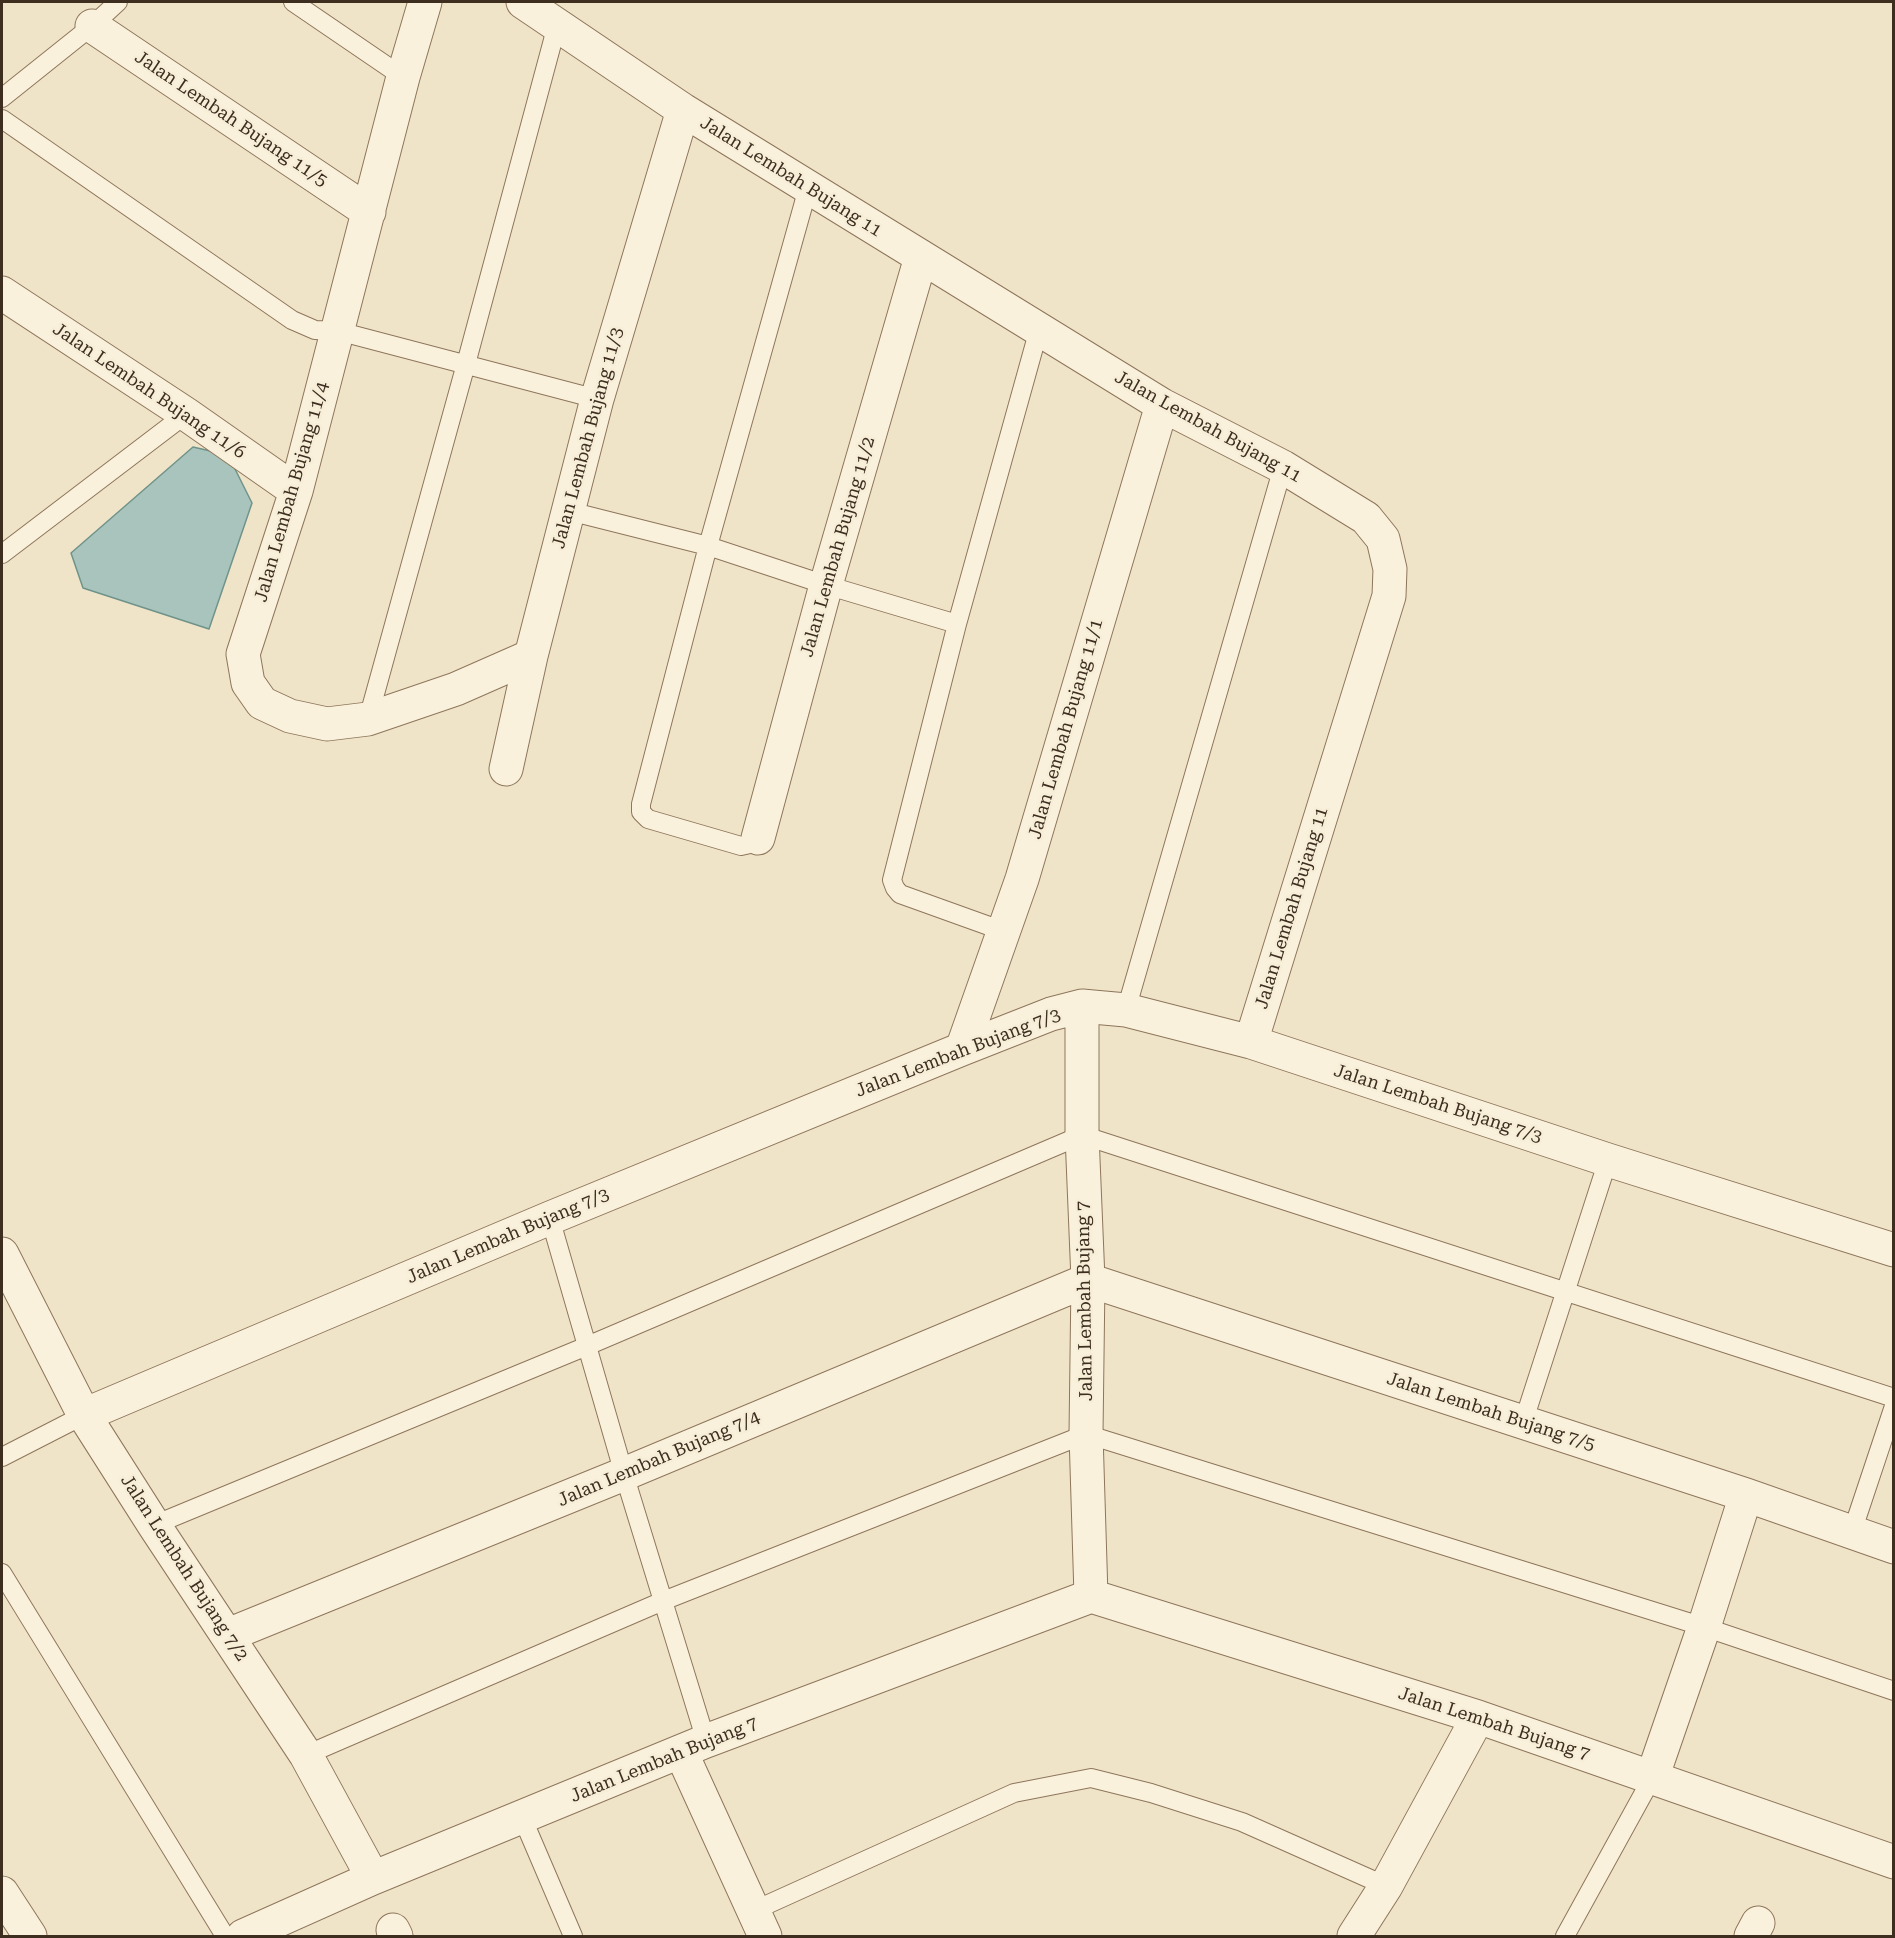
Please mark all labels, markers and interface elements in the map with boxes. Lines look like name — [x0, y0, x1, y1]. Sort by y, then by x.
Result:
street label: Jalan Lembah Bujang 11/5 — [130, 46, 332, 192]
street label: Jalan Lembah Bujang 11 — [696, 112, 886, 242]
street label: Jalan Lembah Bujang 11/6 — [48, 318, 250, 464]
street label: Jalan Lembah Bujang 11/3 — [548, 325, 628, 551]
street label: Jalan Lembah Bujang 11 — [1111, 367, 1305, 487]
street label: Jalan Lembah Bujang 11/4 — [250, 379, 334, 605]
street label: Jalan Lembah Bujang 11/2 — [796, 434, 880, 660]
street label: Jalan Lembah Bujang 11/1 — [1024, 616, 1108, 842]
street label: Jalan Lembah Bujang 11 — [1251, 804, 1333, 1012]
street label: Jalan Lembah Bujang 7/3 — [852, 1004, 1064, 1102]
street label: Jalan Lembah Bujang 7/3 — [1331, 1060, 1545, 1148]
street label: Jalan Lembah Bujang 7/3 — [404, 1184, 612, 1288]
street label: Jalan Lembah Bujang 7 — [1072, 1201, 1098, 1401]
street label: Jalan Lembah Bujang 7/5 — [1384, 1368, 1598, 1456]
street label: Jalan Lembah Bujang 7/4 — [555, 1407, 763, 1511]
street label: Jalan Lembah Bujang 7/2 — [116, 1471, 252, 1665]
street label: Jalan Lembah Bujang 7 — [1395, 1683, 1593, 1765]
street label: Jalan Lembah Bujang 7 — [567, 1712, 761, 1808]

